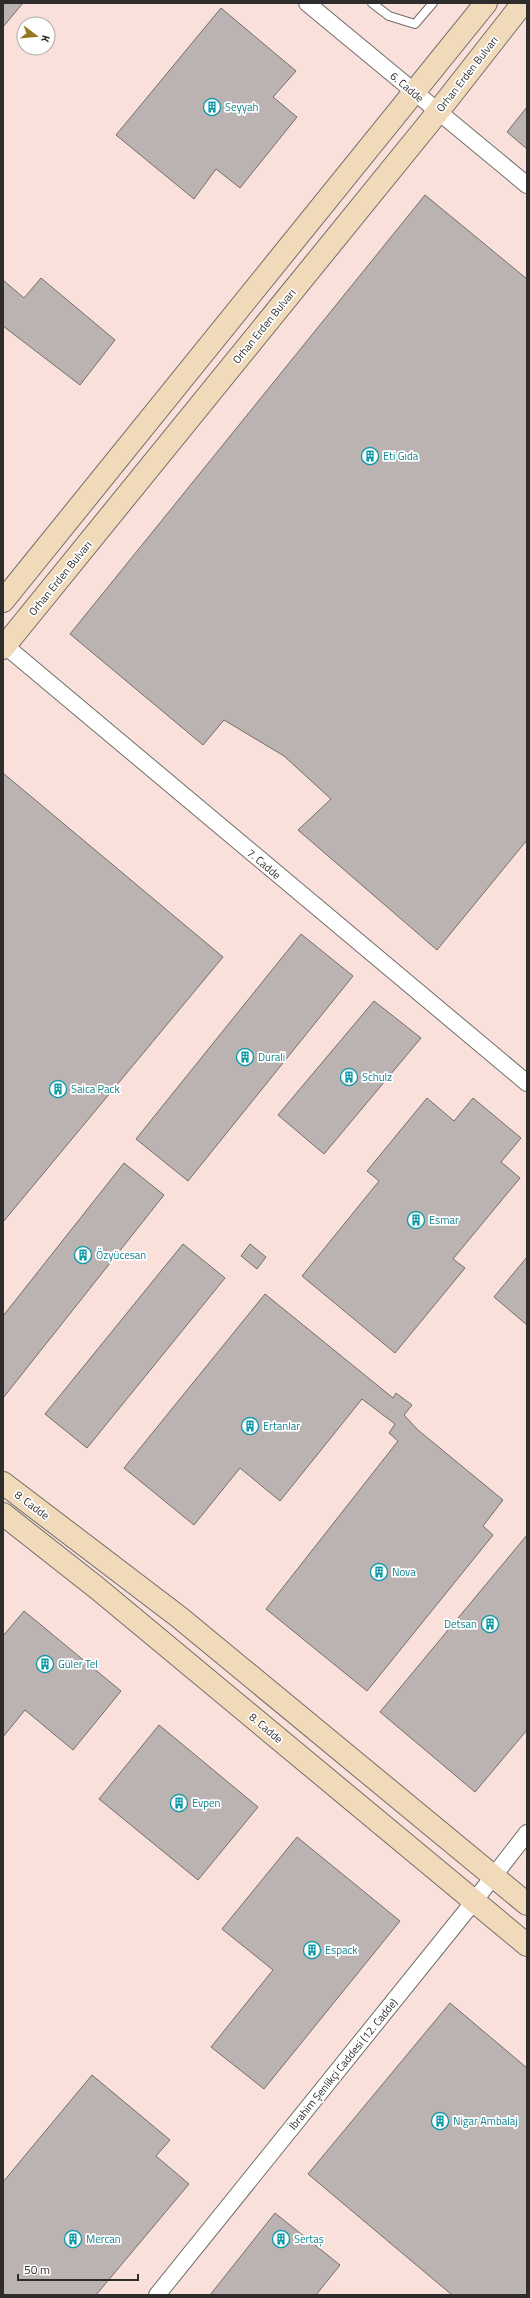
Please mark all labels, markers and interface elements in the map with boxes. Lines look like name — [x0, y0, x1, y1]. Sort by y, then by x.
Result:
north arrow — [16, 16, 56, 56]
text: K — [37, 33, 54, 45]
street label: Orhan Erden Bulvarı — [432, 33, 502, 115]
street label: 6. Cadde — [387, 68, 428, 106]
building icon: Seyyah — [202, 97, 222, 117]
place label: Seyyah — [225, 99, 258, 115]
street label: Orhan Erden Bulvarı — [229, 285, 299, 367]
building icon: Eti Gıda — [360, 446, 380, 466]
place label: Eti Gıda — [383, 448, 419, 464]
street label: Orhan Erden Bulvarı — [25, 537, 95, 619]
street label: 7. Cadde — [244, 845, 285, 883]
building icon: Durali — [235, 1047, 255, 1067]
place label: Durali — [258, 1049, 285, 1065]
building icon: Schulz — [339, 1067, 359, 1087]
place label: Schulz — [362, 1069, 392, 1085]
building icon: Saica Pack — [48, 1079, 68, 1099]
place label: Saica Pack — [71, 1081, 120, 1097]
building icon: Esmar — [406, 1210, 426, 1230]
place label: Esmar — [429, 1212, 459, 1228]
building icon: Özyücesan — [73, 1245, 93, 1265]
place label: Özyücesan — [96, 1247, 146, 1263]
building icon: Ertanlar — [240, 1416, 260, 1436]
place label: Ertanlar — [263, 1418, 300, 1434]
street label: 8. Cadde — [11, 1487, 53, 1524]
building icon: Nova — [369, 1562, 389, 1582]
place label: Nova — [392, 1564, 416, 1580]
building icon: Detsan — [480, 1614, 500, 1634]
place label: Detsan — [444, 1616, 477, 1632]
building icon: Güler Tel — [35, 1654, 55, 1674]
place label: Güler Tel — [58, 1656, 98, 1672]
street label: 8. Cadde — [246, 1709, 287, 1747]
building icon: Evpen — [169, 1793, 189, 1813]
place label: Evpen — [192, 1795, 221, 1811]
building icon: Espack — [302, 1940, 322, 1960]
place label: Espack — [325, 1942, 358, 1958]
street label: İbrahim Şenlikçi Caddesi (12. Cadde) — [285, 1995, 401, 2133]
building icon: Nigar Ambalaj — [430, 2111, 450, 2131]
place label: Nigar Ambalaj — [453, 2113, 518, 2129]
building icon: Mercan — [63, 2229, 83, 2249]
building icon: Sertaş — [271, 2229, 291, 2249]
place label: Mercan — [86, 2231, 121, 2247]
place label: Sertaş — [294, 2231, 324, 2247]
scale bar — [18, 2256, 138, 2282]
text: 50 m — [24, 2260, 50, 2279]

